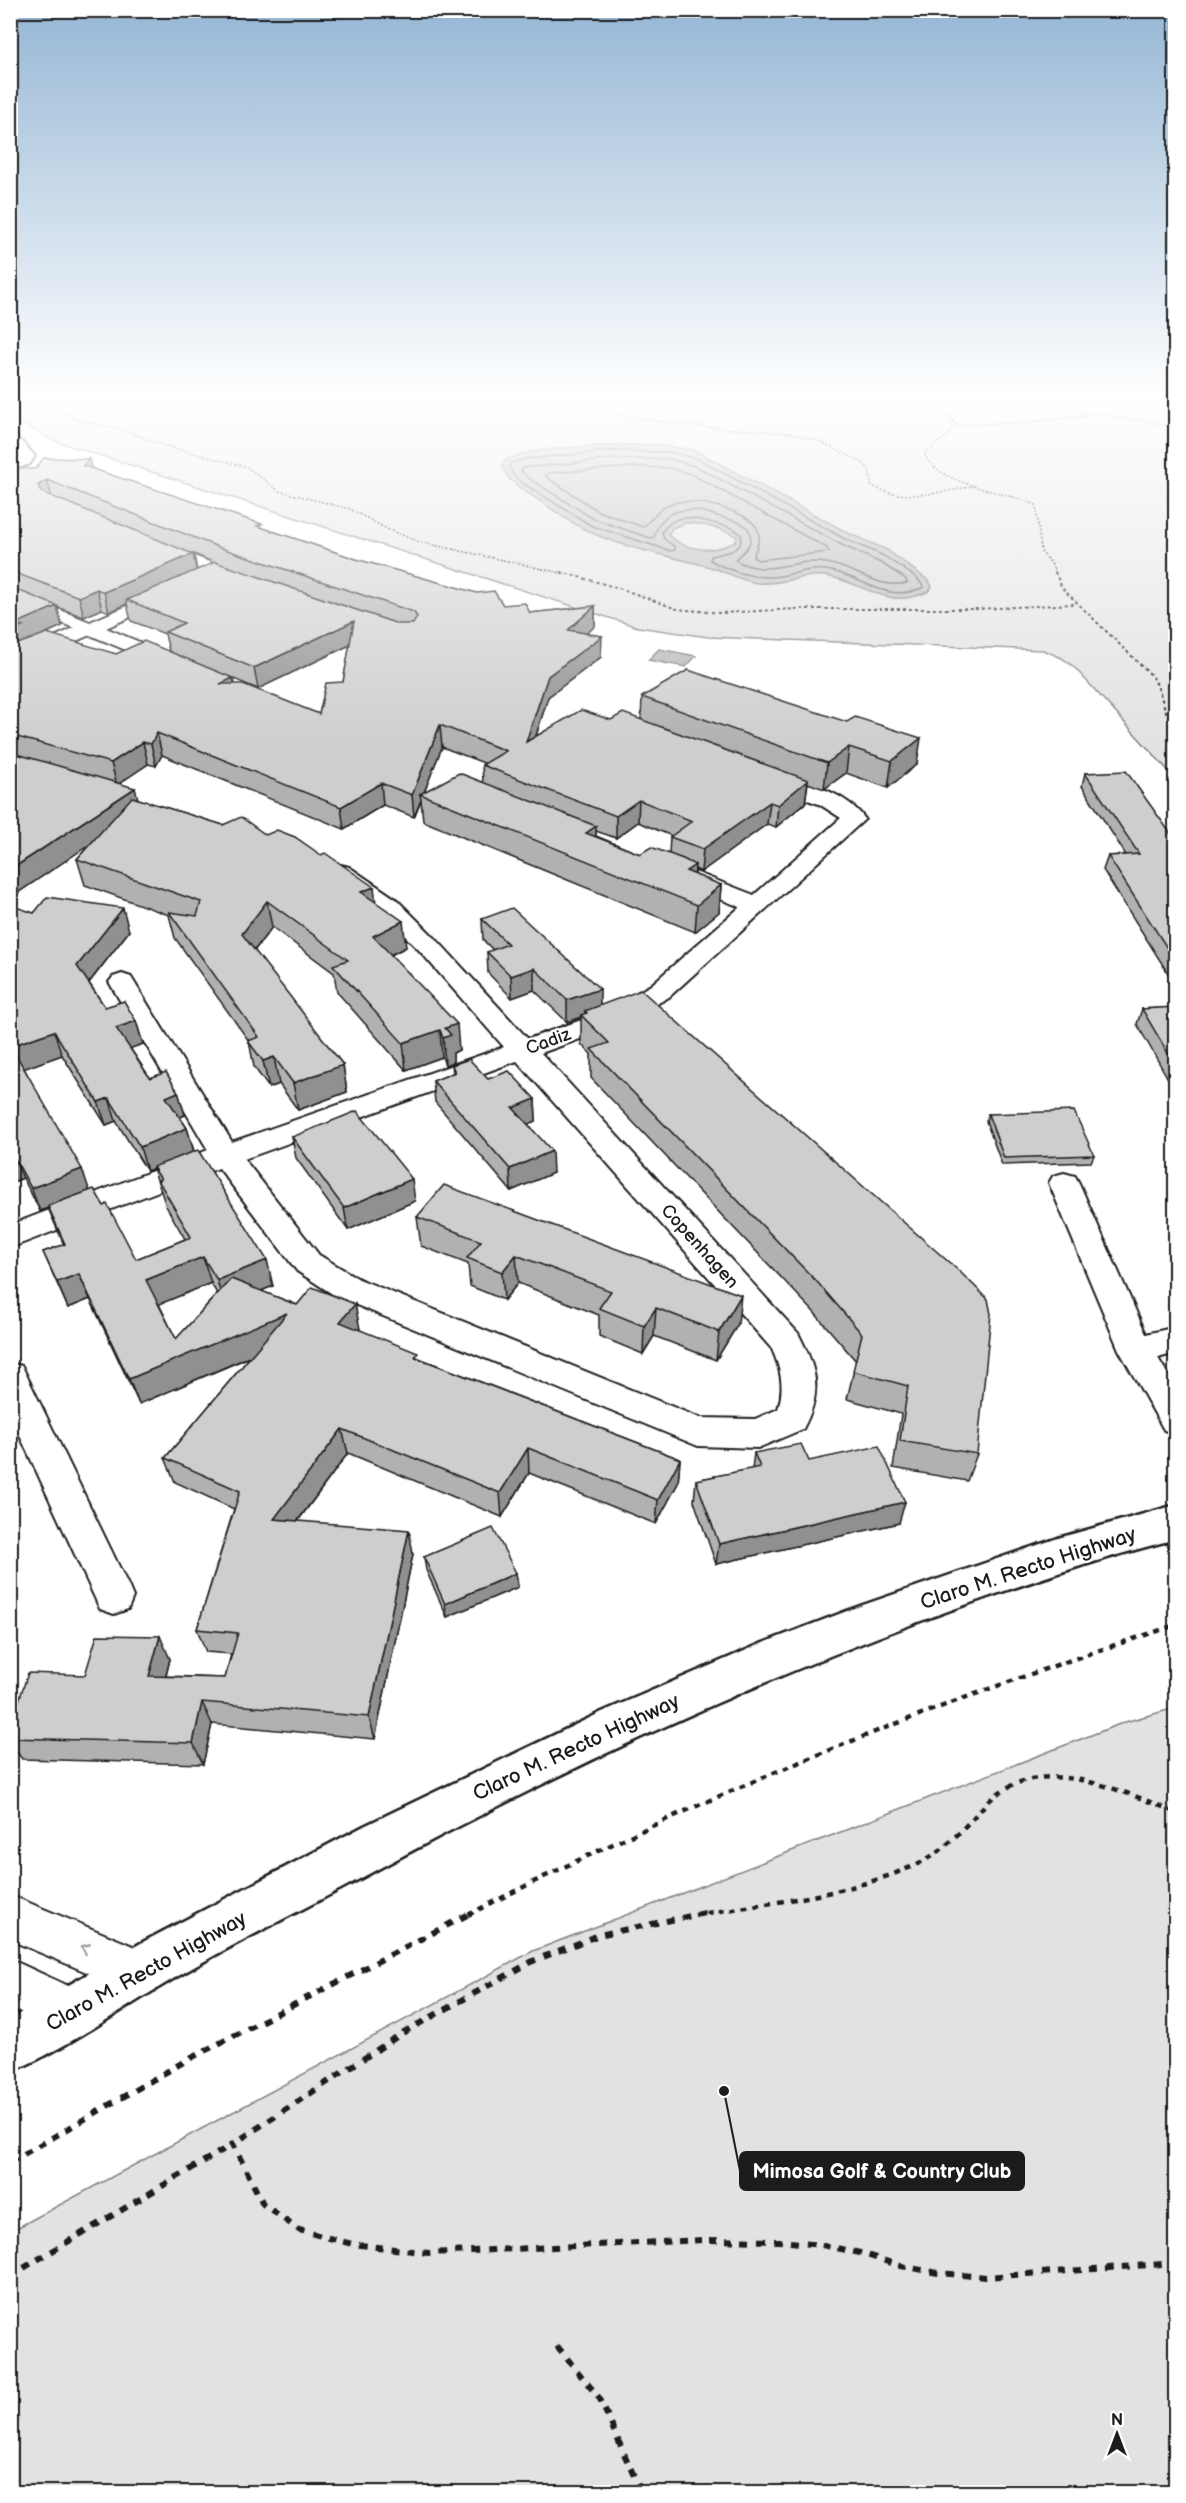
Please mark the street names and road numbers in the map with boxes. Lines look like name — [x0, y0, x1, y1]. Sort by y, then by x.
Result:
street label: Cadiz — [523, 1024, 574, 1059]
street label: Copenhagen — [656, 1200, 743, 1293]
street label: Claro M. Recto Highway — [917, 1522, 1140, 1615]
street label: Claro M. Recto Highway — [469, 1688, 684, 1806]
street label: Claro M. Recto Highway — [42, 1906, 251, 2037]

